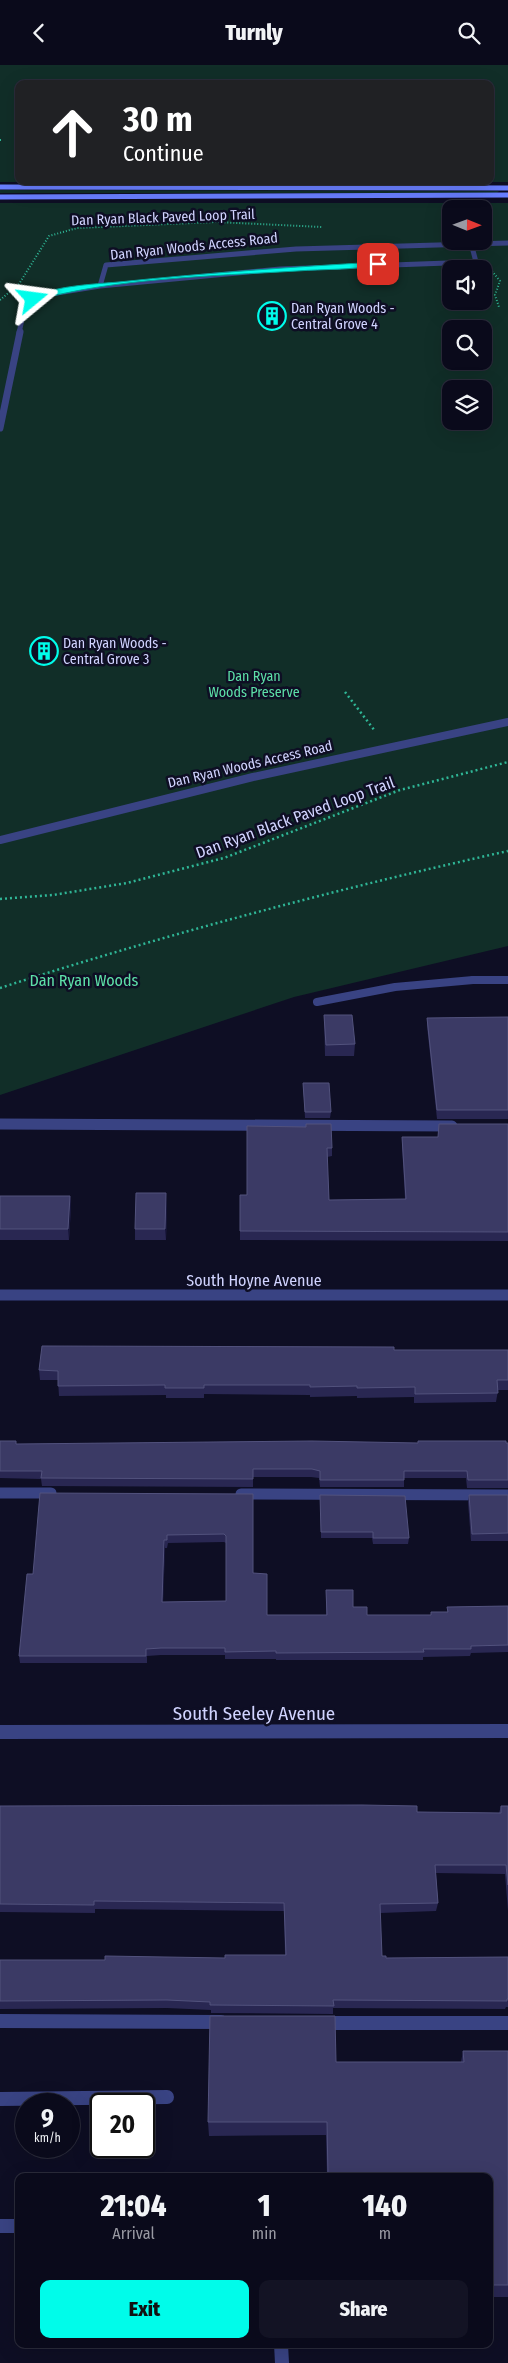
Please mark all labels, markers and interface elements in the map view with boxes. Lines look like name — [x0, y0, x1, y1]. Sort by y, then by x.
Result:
icon: back — [25, 19, 53, 47]
text: Turnly — [225, 19, 283, 46]
icon: search — [455, 19, 483, 47]
text: 30 m — [123, 98, 193, 140]
icon: ahead — [40, 100, 105, 165]
text: Continue — [123, 140, 204, 167]
north arrow — [442, 200, 492, 250]
map controls — [442, 200, 492, 430]
street label: Dan Ryan Black Paved Loop Trail — [71, 206, 255, 229]
street label: Dan Ryan Woods Access Road — [109, 229, 279, 264]
pin — [357, 243, 399, 285]
icon: arrive — [364, 250, 392, 278]
button: sound — [442, 260, 492, 310]
position arrow — [6, 272, 58, 324]
place label: Dan Ryan Woods - Central Grove 4 — [291, 300, 395, 333]
building icon: Dan Ryan Woods - Central Grove 4 — [257, 301, 287, 331]
button: search — [442, 320, 492, 370]
button: layers — [442, 380, 492, 430]
place label: Dan Ryan Woods - Central Grove 3 — [63, 635, 167, 668]
building icon: Dan Ryan Woods - Central Grove 3 — [29, 636, 59, 666]
park label: Dan Ryan Woods Preserve — [208, 668, 300, 701]
street label: Dan Ryan Woods Access Road — [166, 737, 334, 792]
street label: Dan Ryan Black Paved Loop Trail — [193, 773, 397, 862]
park label: Dan Ryan Woods — [30, 971, 139, 990]
street label: South Hoyne Avenue — [186, 1271, 322, 1290]
street label: South Seeley Avenue — [173, 1702, 335, 1725]
speed limit sign: 20 — [90, 2093, 155, 2158]
text: 9 — [41, 2104, 54, 2134]
text: km/h — [34, 2131, 61, 2145]
text: 21:04 — [100, 2188, 166, 2224]
text: 1 — [258, 2188, 271, 2224]
text: 140 — [362, 2188, 407, 2224]
text: Arrival — [112, 2224, 155, 2243]
text: min — [252, 2224, 277, 2243]
text: m — [379, 2224, 391, 2243]
button: Exit — [40, 2280, 249, 2338]
button: Share — [259, 2280, 468, 2338]

